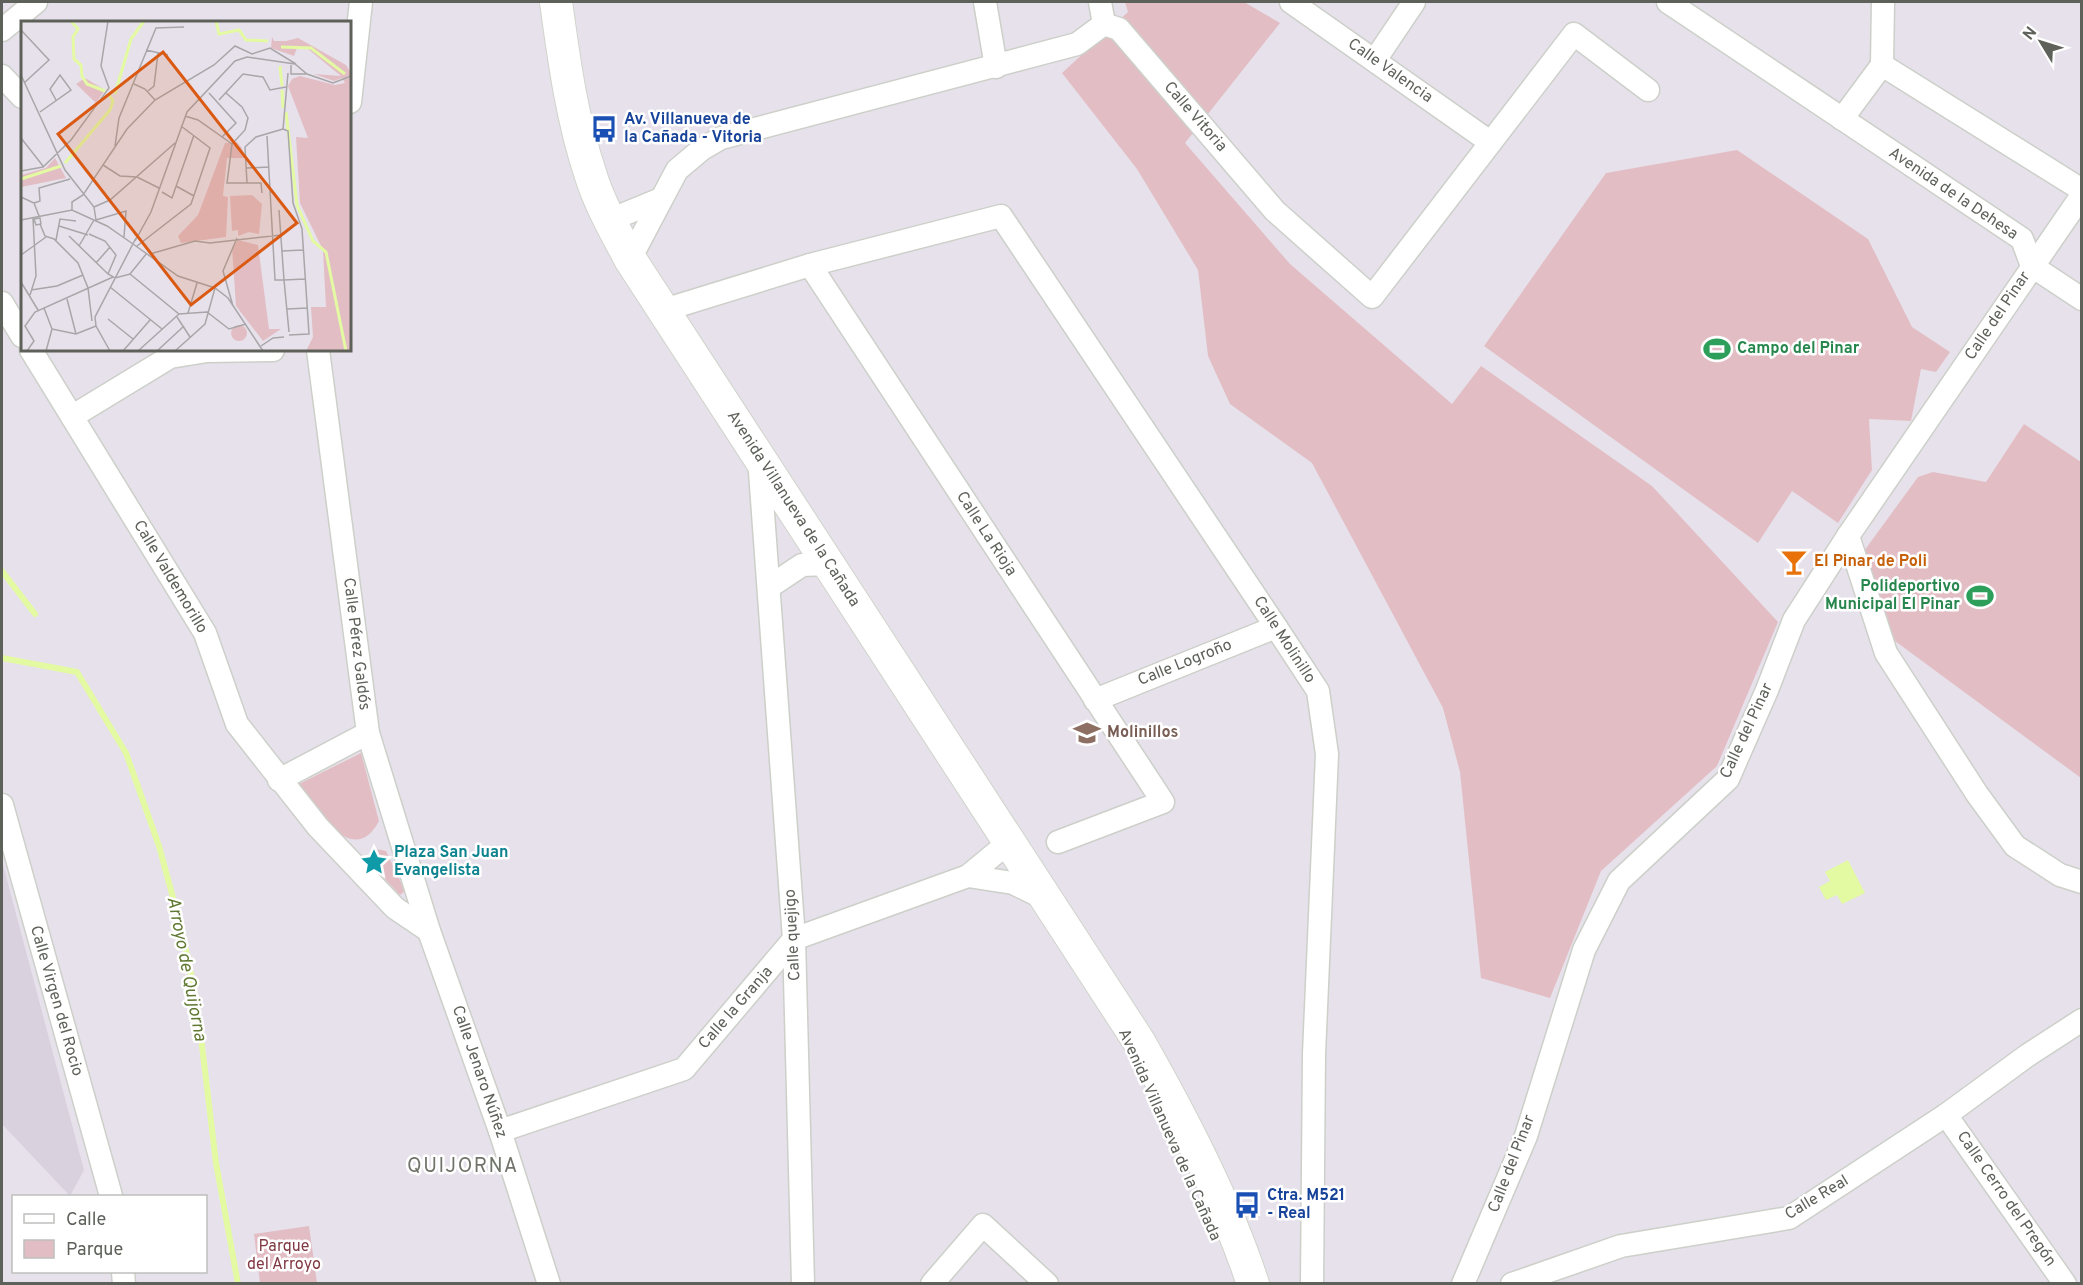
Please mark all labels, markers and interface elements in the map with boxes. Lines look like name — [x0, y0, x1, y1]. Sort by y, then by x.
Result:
north arrow — [2011, 12, 2071, 72]
inset map — [21, 21, 351, 351]
text: N — [2019, 23, 2042, 45]
street label: Calle Valencia — [1344, 34, 1436, 108]
street label: Calle Vitoria — [1159, 78, 1231, 156]
place label: Av. Villanueva de la Cañada - Vitoria — [624, 110, 762, 148]
bus stop icon: Av. Villanueva de la Cañada - Vitoria — [589, 114, 619, 144]
street label: Avenida de la Dehesa — [1885, 143, 2021, 245]
street label: Calle del Pinar — [1961, 268, 2035, 364]
sports icon: Campo del Pinar — [1702, 334, 1732, 364]
place label: Campo del Pinar — [1737, 339, 1860, 359]
street label: Avenida Villanueva de la Cañada — [722, 407, 864, 611]
street label: Calle La Rioja — [951, 488, 1021, 580]
street label: Calle Valdemorillo — [128, 517, 212, 637]
bar icon: El Pinar de Poli — [1779, 547, 1809, 577]
place label: El Pinar de Poli — [1814, 552, 1927, 572]
street label: Calle Pérez Galdós — [338, 577, 374, 711]
place label: Polideportivo Municipal El Pinar — [1825, 577, 1960, 615]
sports icon: Polideportivo Municipal El Pinar — [1965, 581, 1995, 611]
street label: Calle Molinillo — [1248, 593, 1320, 687]
street label: Calle Logroño — [1135, 635, 1235, 691]
street label: Calle del Pinar — [1716, 680, 1778, 782]
school or university icon: Molinillos — [1072, 718, 1102, 748]
place label: Molinillos — [1107, 723, 1178, 743]
place label: Plaza San Juan Evangelista — [394, 843, 509, 881]
place icon: Plaza San Juan Evangelista — [359, 847, 389, 877]
street label: Calle quejigo — [781, 888, 805, 981]
water label: Arroyo de Quijorna — [161, 895, 211, 1044]
street label: Calle Virgen del Rocio — [25, 923, 87, 1079]
street label: Calle la Granja — [695, 962, 777, 1054]
street label: Calle Jenaro Núñez — [447, 1003, 511, 1141]
street label: Avenida Villanueva de la Cañada — [1113, 1026, 1225, 1244]
street label: Calle del Pinar — [1484, 1112, 1540, 1216]
street label: Calle Cerro del Pregón — [1952, 1127, 2060, 1271]
district label: QUIJORNA — [407, 1154, 519, 1180]
street label: Calle Real — [1781, 1171, 1853, 1225]
place label: Ctra. M521 - Real — [1267, 1186, 1345, 1224]
bus stop icon: Ctra. M521 - Real — [1232, 1190, 1262, 1220]
legend — [12, 1195, 207, 1273]
text: Calle — [66, 1209, 106, 1232]
park label: Parque del Arroyo — [247, 1237, 321, 1275]
text: Parque — [66, 1239, 123, 1262]

